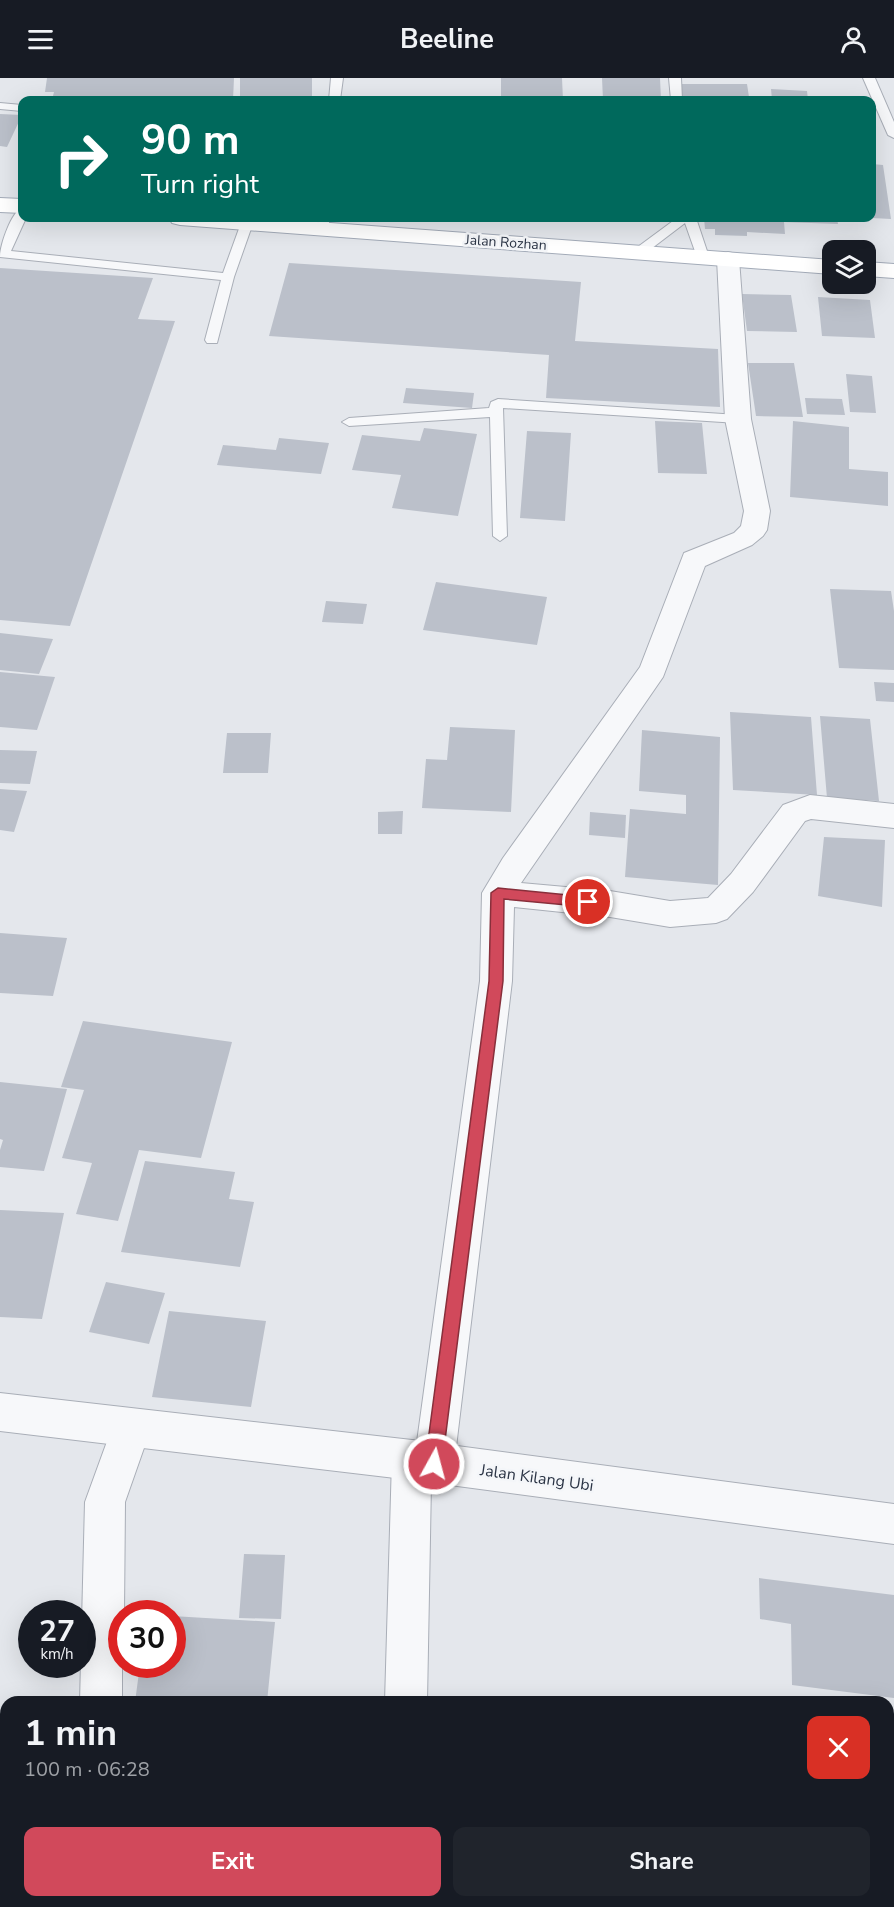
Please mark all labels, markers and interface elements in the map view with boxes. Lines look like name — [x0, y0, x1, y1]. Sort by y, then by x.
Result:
text: Beeline — [400, 21, 494, 58]
icon: menu — [24, 23, 57, 56]
icon: person — [837, 23, 870, 56]
text: 90 m — [141, 112, 240, 169]
icon: right — [42, 120, 120, 198]
text: Turn right — [141, 166, 259, 203]
street label: Jalan Rozhan — [464, 230, 547, 255]
map controls — [822, 240, 876, 294]
button: layers — [822, 240, 876, 294]
pin — [562, 876, 613, 927]
icon: arrive — [571, 885, 604, 918]
position arrow — [402, 1432, 466, 1496]
street label: Jalan Kilang Ubi — [478, 1459, 595, 1497]
speed limit sign: 30 — [108, 1600, 186, 1678]
text: 27 — [39, 1611, 75, 1652]
text: km/h — [40, 1644, 74, 1664]
text: 1 min — [24, 1709, 117, 1758]
button: close — [807, 1716, 870, 1779]
text: 100 m · 06:28 — [24, 1756, 150, 1783]
button: Exit — [24, 1827, 441, 1896]
button: Share — [453, 1827, 870, 1896]

